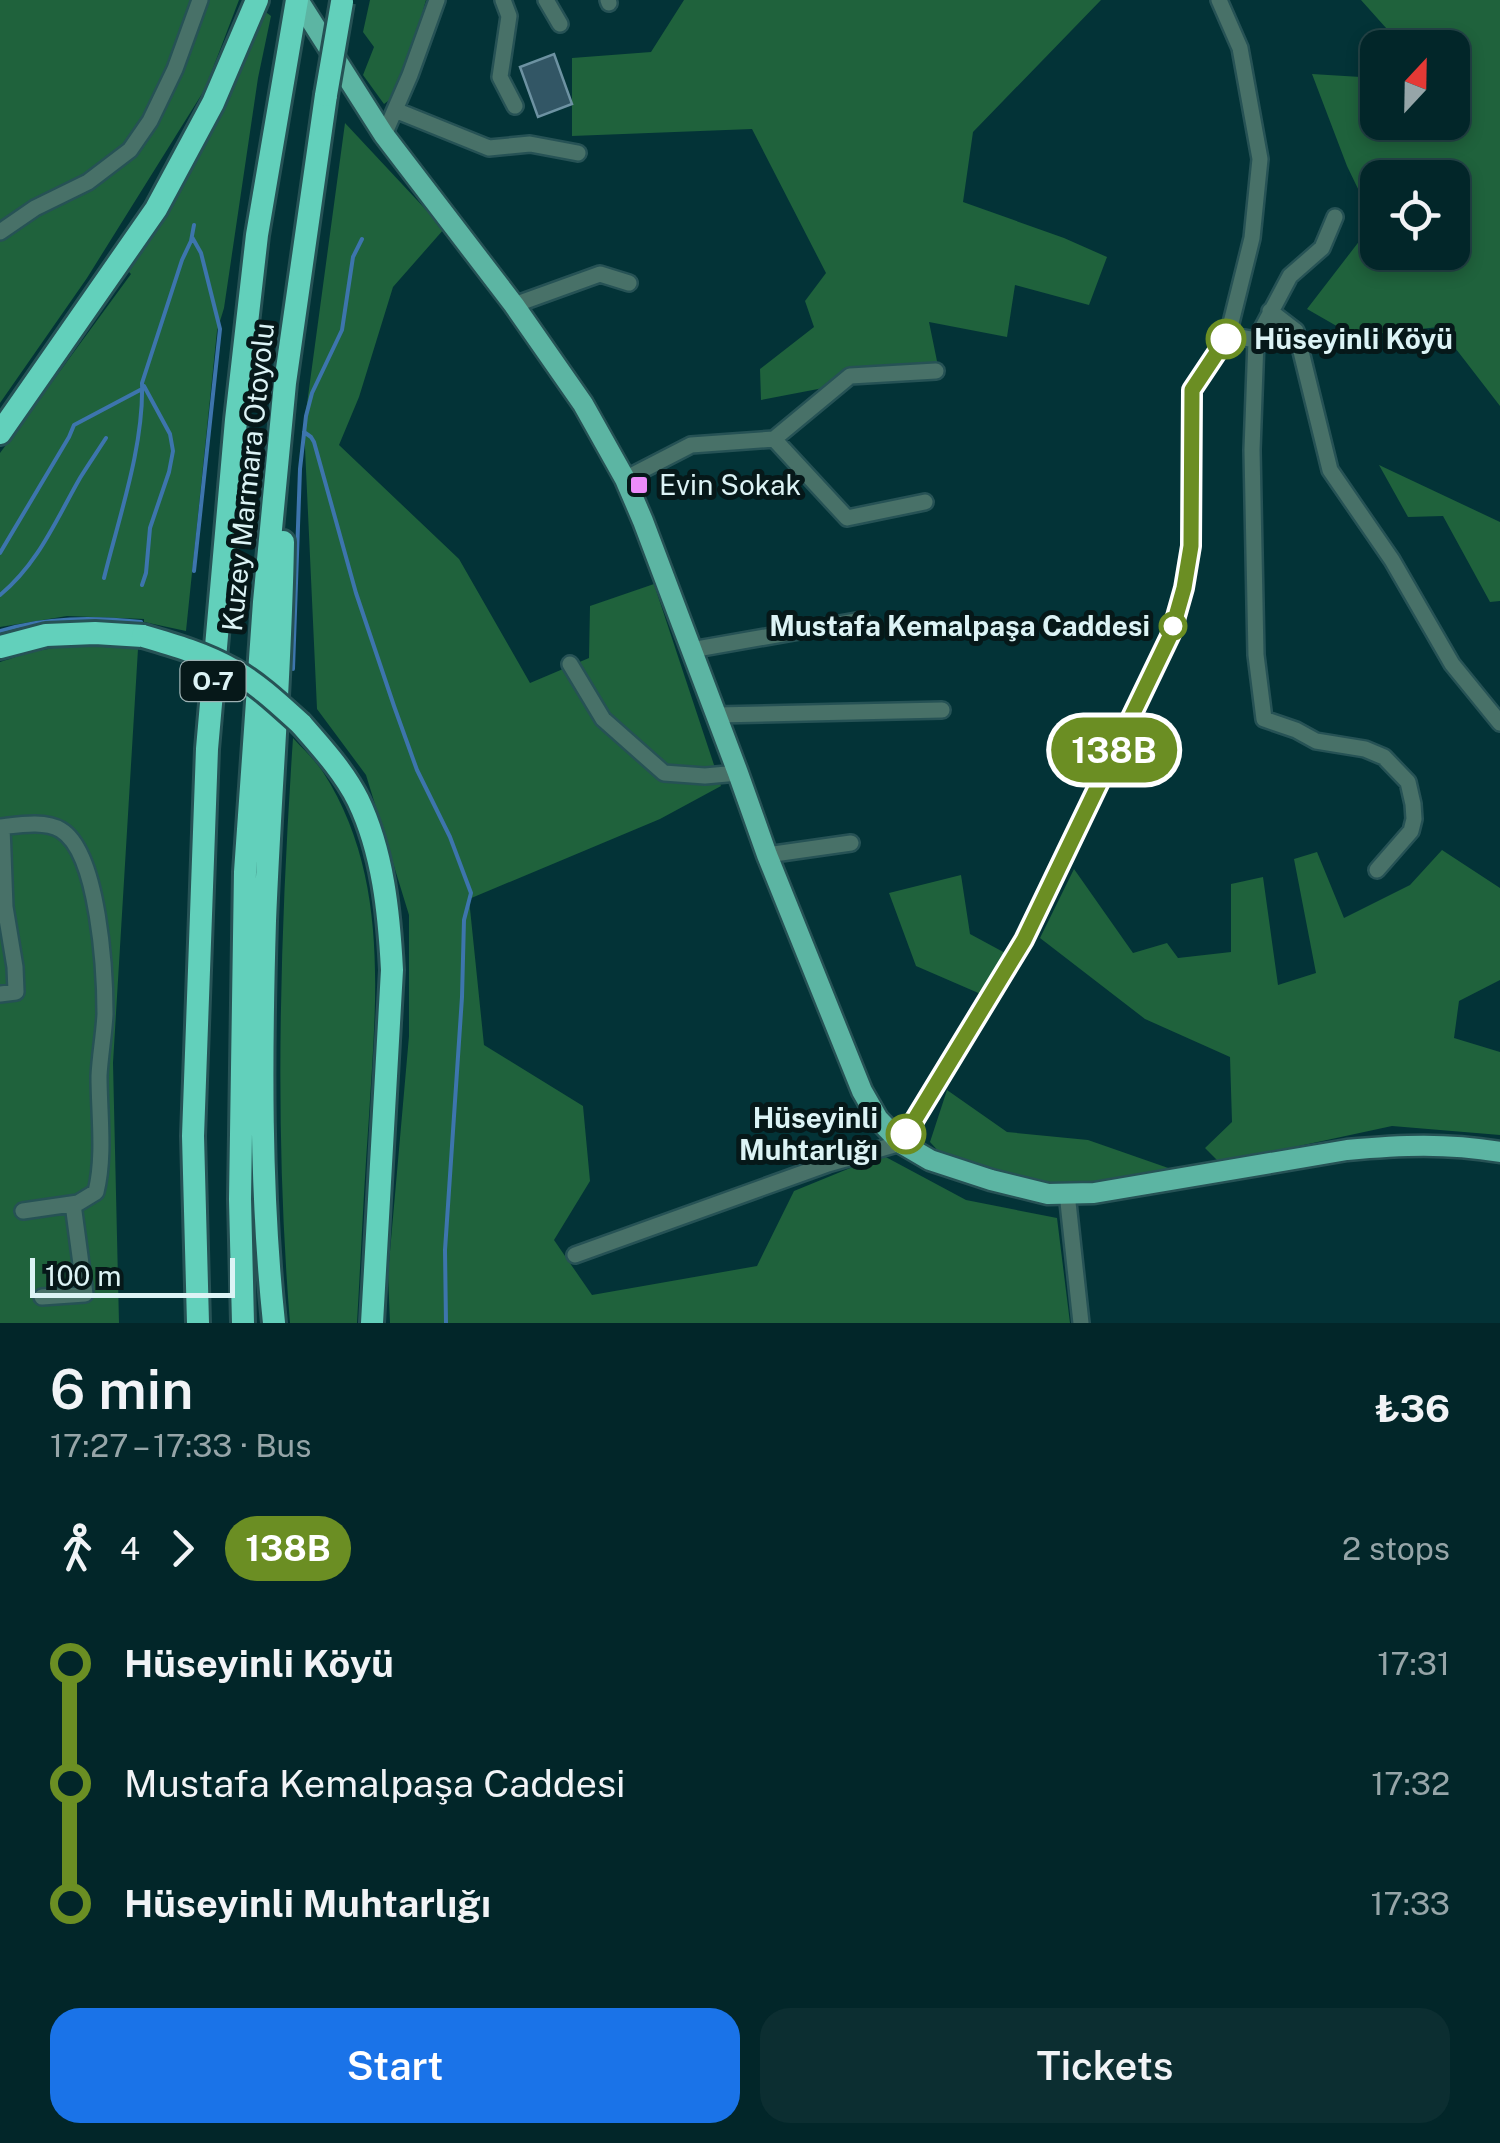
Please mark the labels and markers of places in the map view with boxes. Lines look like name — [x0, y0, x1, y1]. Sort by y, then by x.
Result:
marker: Hüseyinli Köyü — [1207, 320, 1245, 358]
place label: Hüseyinli Köyü — [1254, 322, 1453, 355]
place label: Evin Sokak — [659, 468, 801, 501]
marker: Evin Sokak — [628, 474, 650, 496]
place label: Mustafa Kemalpaşa Caddesi — [769, 609, 1150, 642]
marker: Mustafa Kemalpaşa Caddesi — [1160, 613, 1186, 639]
place label: Hüseyinli Muhtarlığı — [739, 1101, 878, 1166]
marker: Hüseyinli Muhtarlığı — [887, 1115, 925, 1153]

